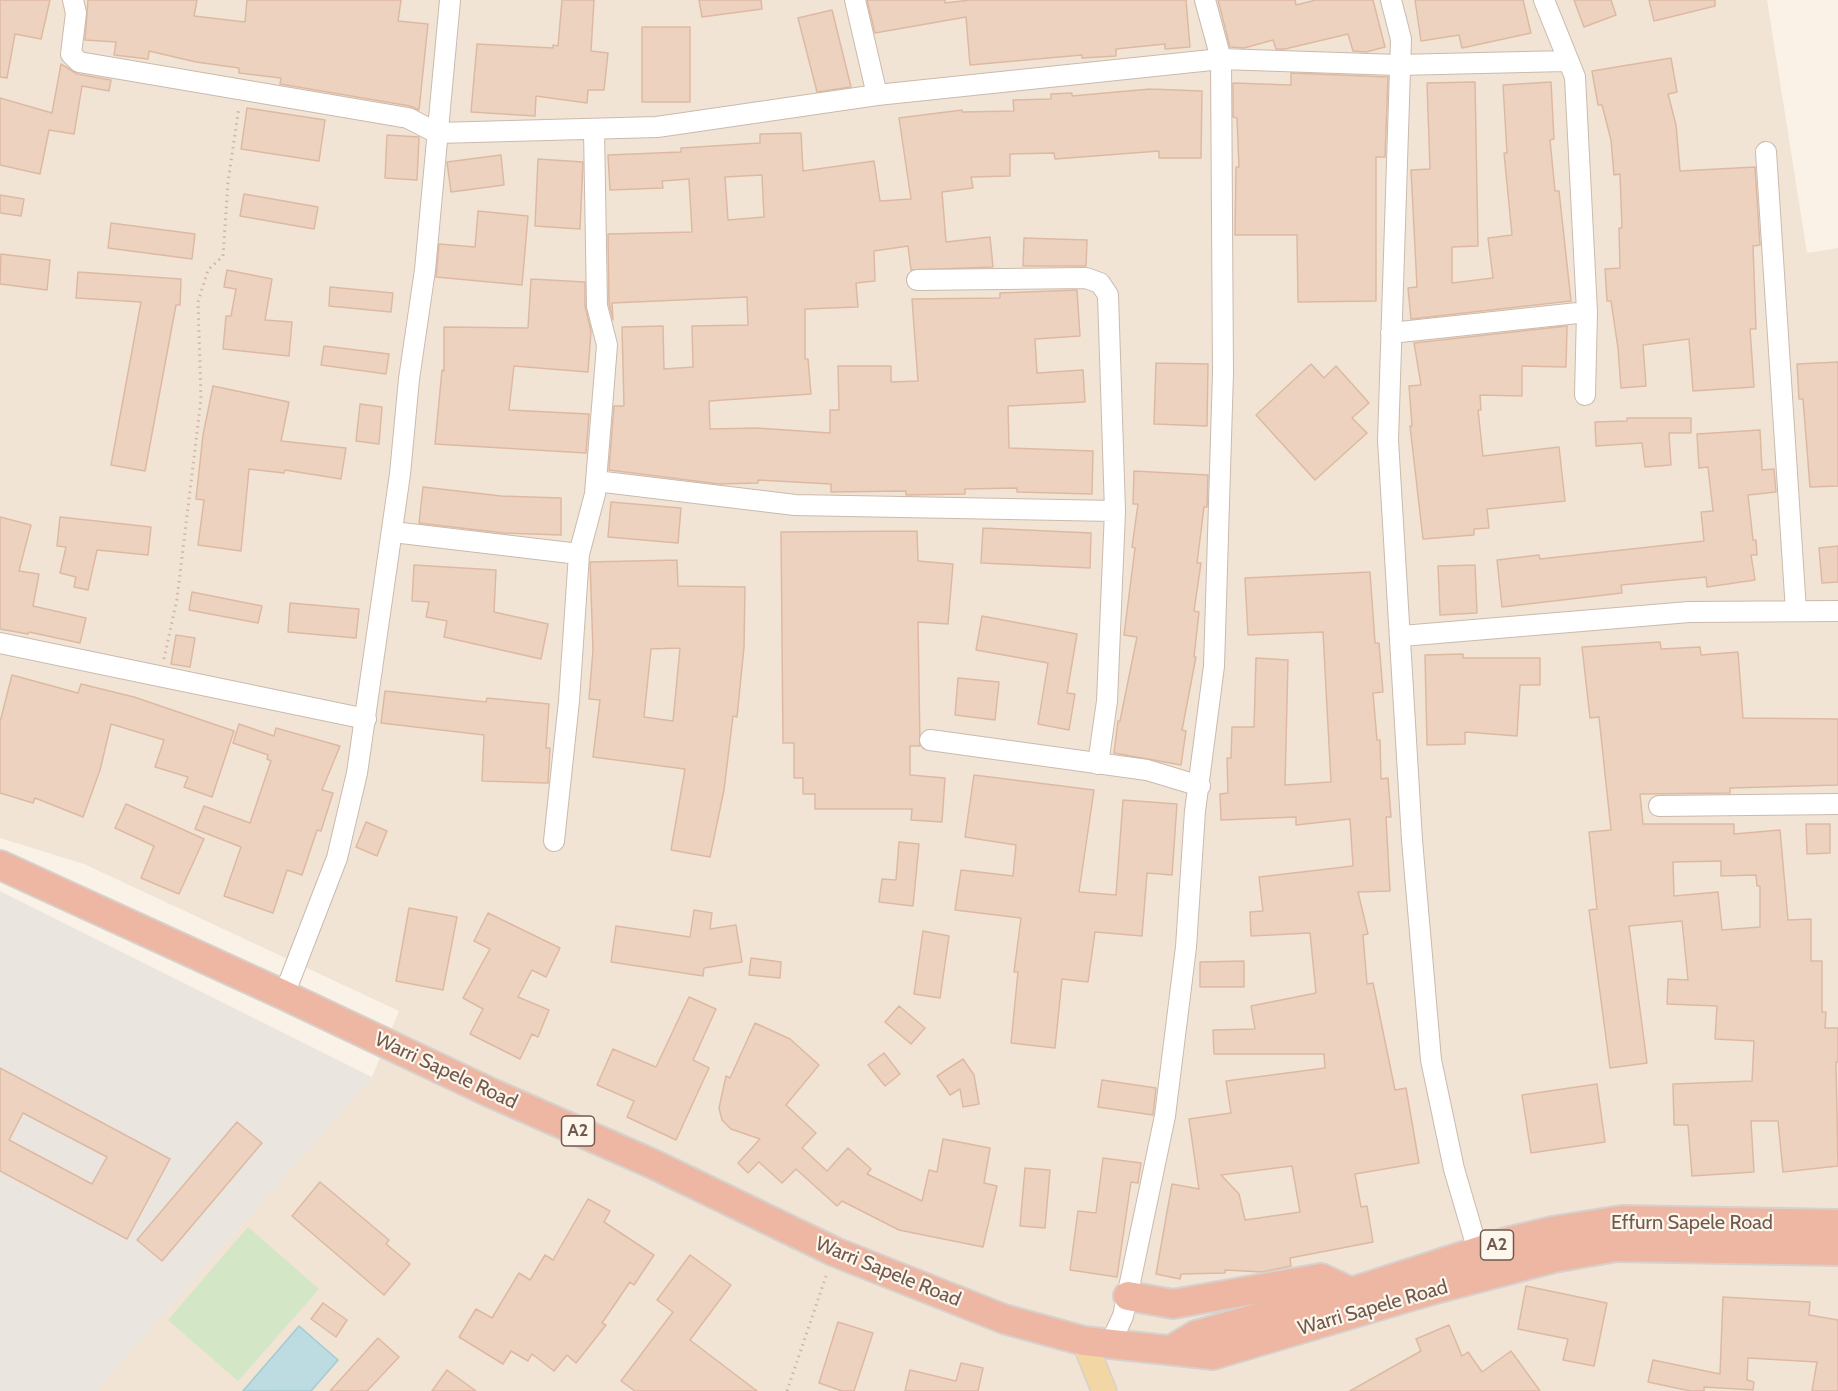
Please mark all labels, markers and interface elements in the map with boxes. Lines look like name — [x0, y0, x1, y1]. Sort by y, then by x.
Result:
street label: Warri Sapele Road — [371, 1027, 521, 1115]
road number: A2 — [562, 1116, 594, 1146]
street label: Effurn Sapele Road — [1611, 1211, 1773, 1235]
road number: A2 — [1480, 1230, 1514, 1260]
street label: Warri Sapele Road — [812, 1232, 964, 1312]
street label: Warri Sapele Road — [1295, 1275, 1451, 1341]

